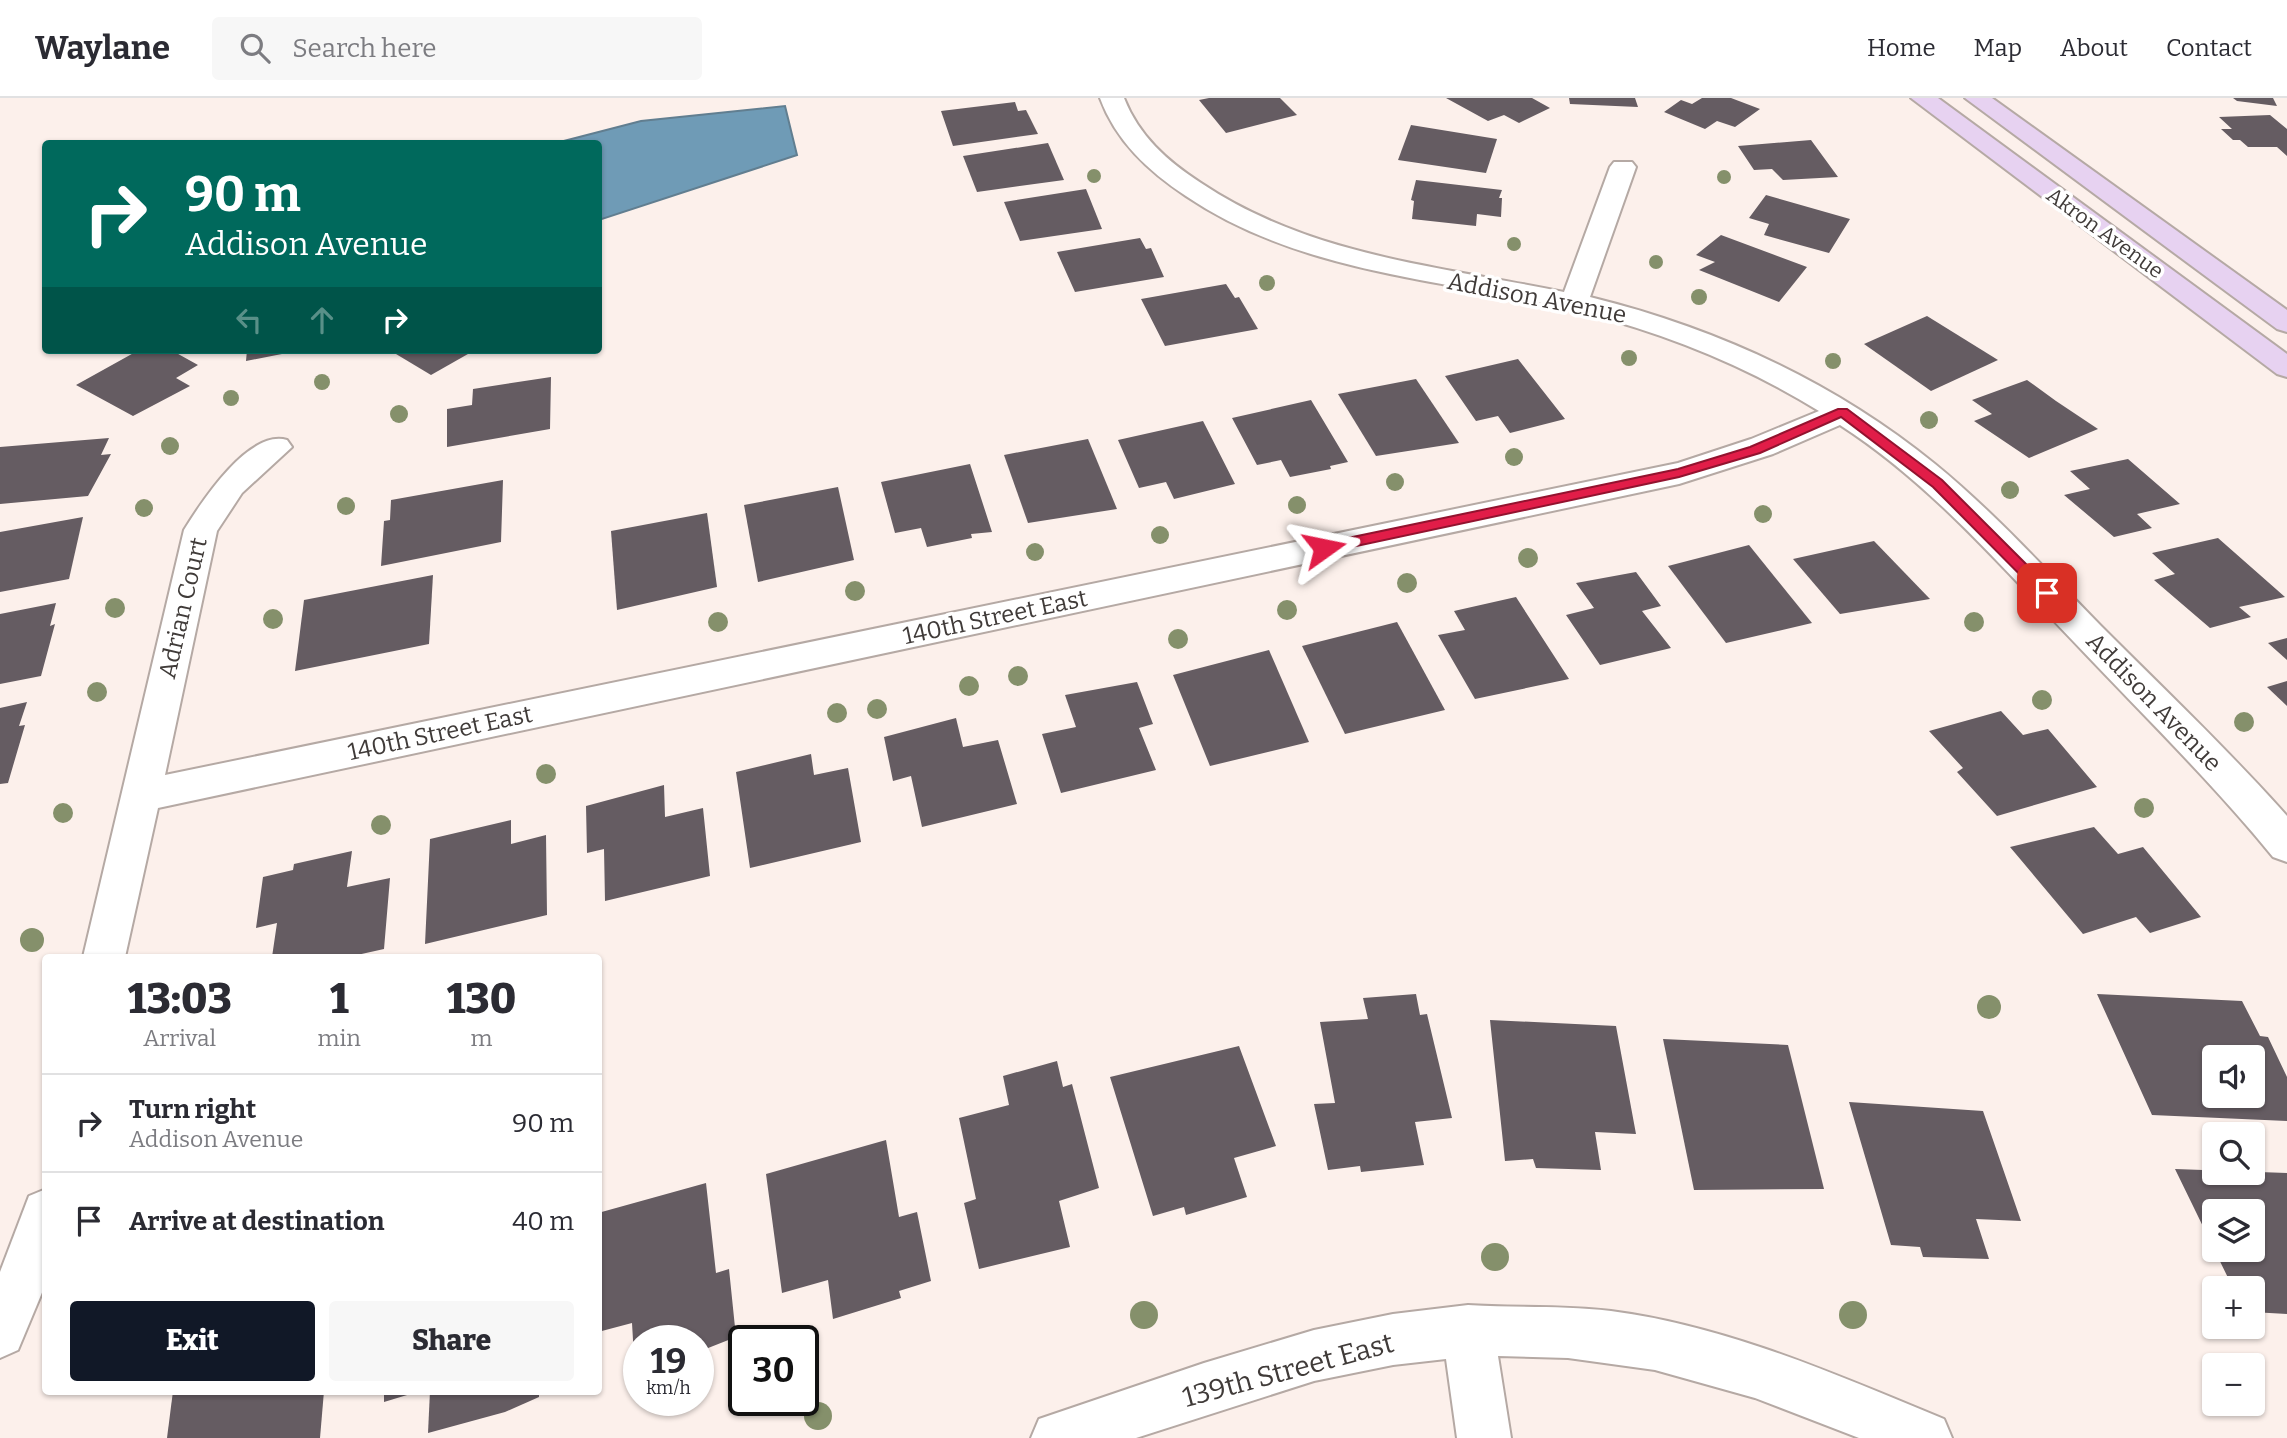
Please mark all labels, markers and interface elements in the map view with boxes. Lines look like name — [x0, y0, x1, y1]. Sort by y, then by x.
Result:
search box — [212, 17, 702, 80]
text: Waylane — [35, 28, 170, 68]
icon: search — [236, 29, 274, 67]
text: Search here — [292, 33, 437, 64]
text: Home — [1867, 34, 1936, 62]
text: Map — [1974, 34, 2022, 62]
text: About — [2060, 34, 2128, 62]
text: Contact — [2166, 34, 2252, 62]
text: 90 m — [185, 165, 301, 224]
icon: right — [70, 168, 161, 259]
street label: Akron Avenue — [2041, 182, 2169, 284]
text: Addison Avenue — [185, 225, 427, 263]
street label: Addison Avenue — [1445, 267, 1629, 329]
icon: left — [230, 301, 268, 339]
icon: ahead — [303, 301, 341, 339]
icon: right — [376, 301, 414, 339]
position arrow — [1287, 511, 1361, 585]
street label: Adrian Court — [153, 534, 213, 681]
pin — [2017, 563, 2077, 623]
icon: arrive — [2028, 574, 2066, 612]
street label: 140th Street East — [900, 584, 1090, 650]
street label: Addison Avenue — [2081, 627, 2227, 777]
street label: 140th Street East — [345, 700, 535, 766]
text: 13:03 — [128, 974, 232, 1024]
text: 1 — [330, 974, 349, 1024]
text: 130 — [447, 974, 516, 1024]
text: Arrival — [143, 1024, 216, 1052]
text: min — [318, 1024, 361, 1052]
text: m — [470, 1024, 492, 1052]
map controls — [2202, 1045, 2265, 1416]
button: sound — [2202, 1045, 2265, 1108]
text: Turn right — [129, 1094, 256, 1125]
icon: right — [70, 1104, 108, 1142]
text: 90 m — [512, 1108, 574, 1139]
button: search — [2202, 1122, 2265, 1185]
text: Addison Avenue — [129, 1125, 303, 1153]
button: layers — [2202, 1199, 2265, 1262]
icon: arrive — [70, 1202, 108, 1240]
text: Arrive at destination — [129, 1206, 384, 1237]
text: 40 m — [512, 1206, 574, 1237]
button: + — [2202, 1276, 2265, 1339]
button: Exit — [70, 1301, 315, 1381]
button: Share — [329, 1301, 574, 1381]
speed limit sign: 30 — [728, 1325, 819, 1416]
street label: 139th Street East — [1179, 1326, 1397, 1414]
text: 19 — [651, 1340, 686, 1382]
button: − — [2202, 1353, 2265, 1416]
text: km/h — [646, 1377, 691, 1399]

